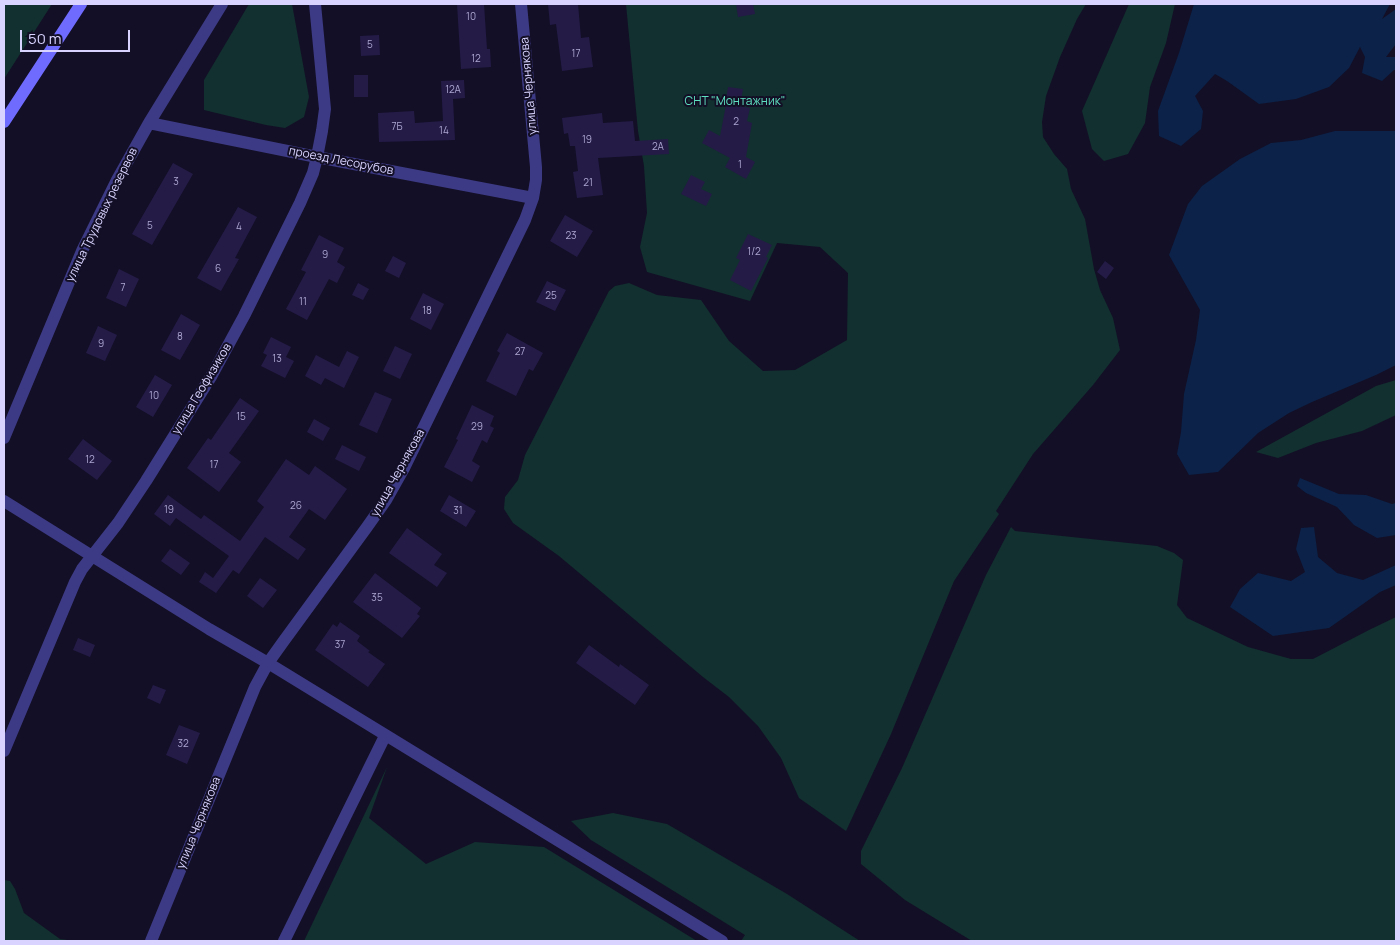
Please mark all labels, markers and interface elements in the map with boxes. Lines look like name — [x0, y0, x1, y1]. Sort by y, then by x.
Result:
house number: 10 — [466, 11, 476, 23]
scale bar — [22, 20, 132, 52]
text: 50 m — [28, 28, 62, 49]
street label: улица Чернякова — [518, 37, 540, 135]
house number: 5 — [367, 39, 373, 51]
house number: 17 — [572, 48, 580, 60]
house number: 12 — [471, 53, 481, 65]
house number: 12А — [445, 84, 461, 96]
park label: СНТ "Монтажник" — [685, 95, 785, 109]
house number: 2 — [733, 116, 739, 128]
house number: 7Б — [391, 121, 403, 133]
house number: 14 — [439, 125, 449, 137]
house number: 19 — [582, 134, 592, 146]
house number: 2А — [652, 141, 664, 153]
street label: проезд Лесорубов — [288, 144, 394, 178]
street label: улица Трудовых резервов — [63, 146, 141, 284]
house number: 1 — [738, 159, 742, 171]
house number: 3 — [173, 176, 179, 188]
house number: 21 — [583, 177, 593, 189]
house number: 5 — [147, 220, 153, 232]
house number: 4 — [236, 221, 242, 233]
house number: 23 — [565, 230, 577, 242]
house number: 1/2 — [747, 246, 761, 258]
house number: 9 — [322, 249, 328, 261]
house number: 6 — [215, 263, 221, 275]
house number: 7 — [120, 282, 126, 294]
house number: 25 — [545, 290, 557, 302]
house number: 11 — [299, 296, 307, 308]
house number: 18 — [422, 305, 432, 317]
house number: 8 — [177, 331, 183, 343]
house number: 9 — [98, 338, 104, 350]
street label: улица Геофизиков — [169, 341, 235, 437]
house number: 27 — [515, 346, 525, 358]
house number: 13 — [272, 353, 282, 365]
house number: 10 — [149, 390, 159, 402]
house number: 15 — [236, 411, 246, 423]
house number: 29 — [471, 421, 483, 433]
street label: улица Чернякова — [368, 427, 428, 519]
house number: 12 — [85, 454, 95, 466]
house number: 17 — [210, 459, 218, 471]
house number: 26 — [290, 500, 302, 512]
house number: 19 — [164, 504, 174, 516]
house number: 31 — [453, 505, 463, 517]
house number: 35 — [371, 592, 383, 604]
house number: 37 — [335, 639, 345, 651]
house number: 32 — [177, 738, 189, 750]
street label: улица Чернякова — [174, 775, 224, 871]

